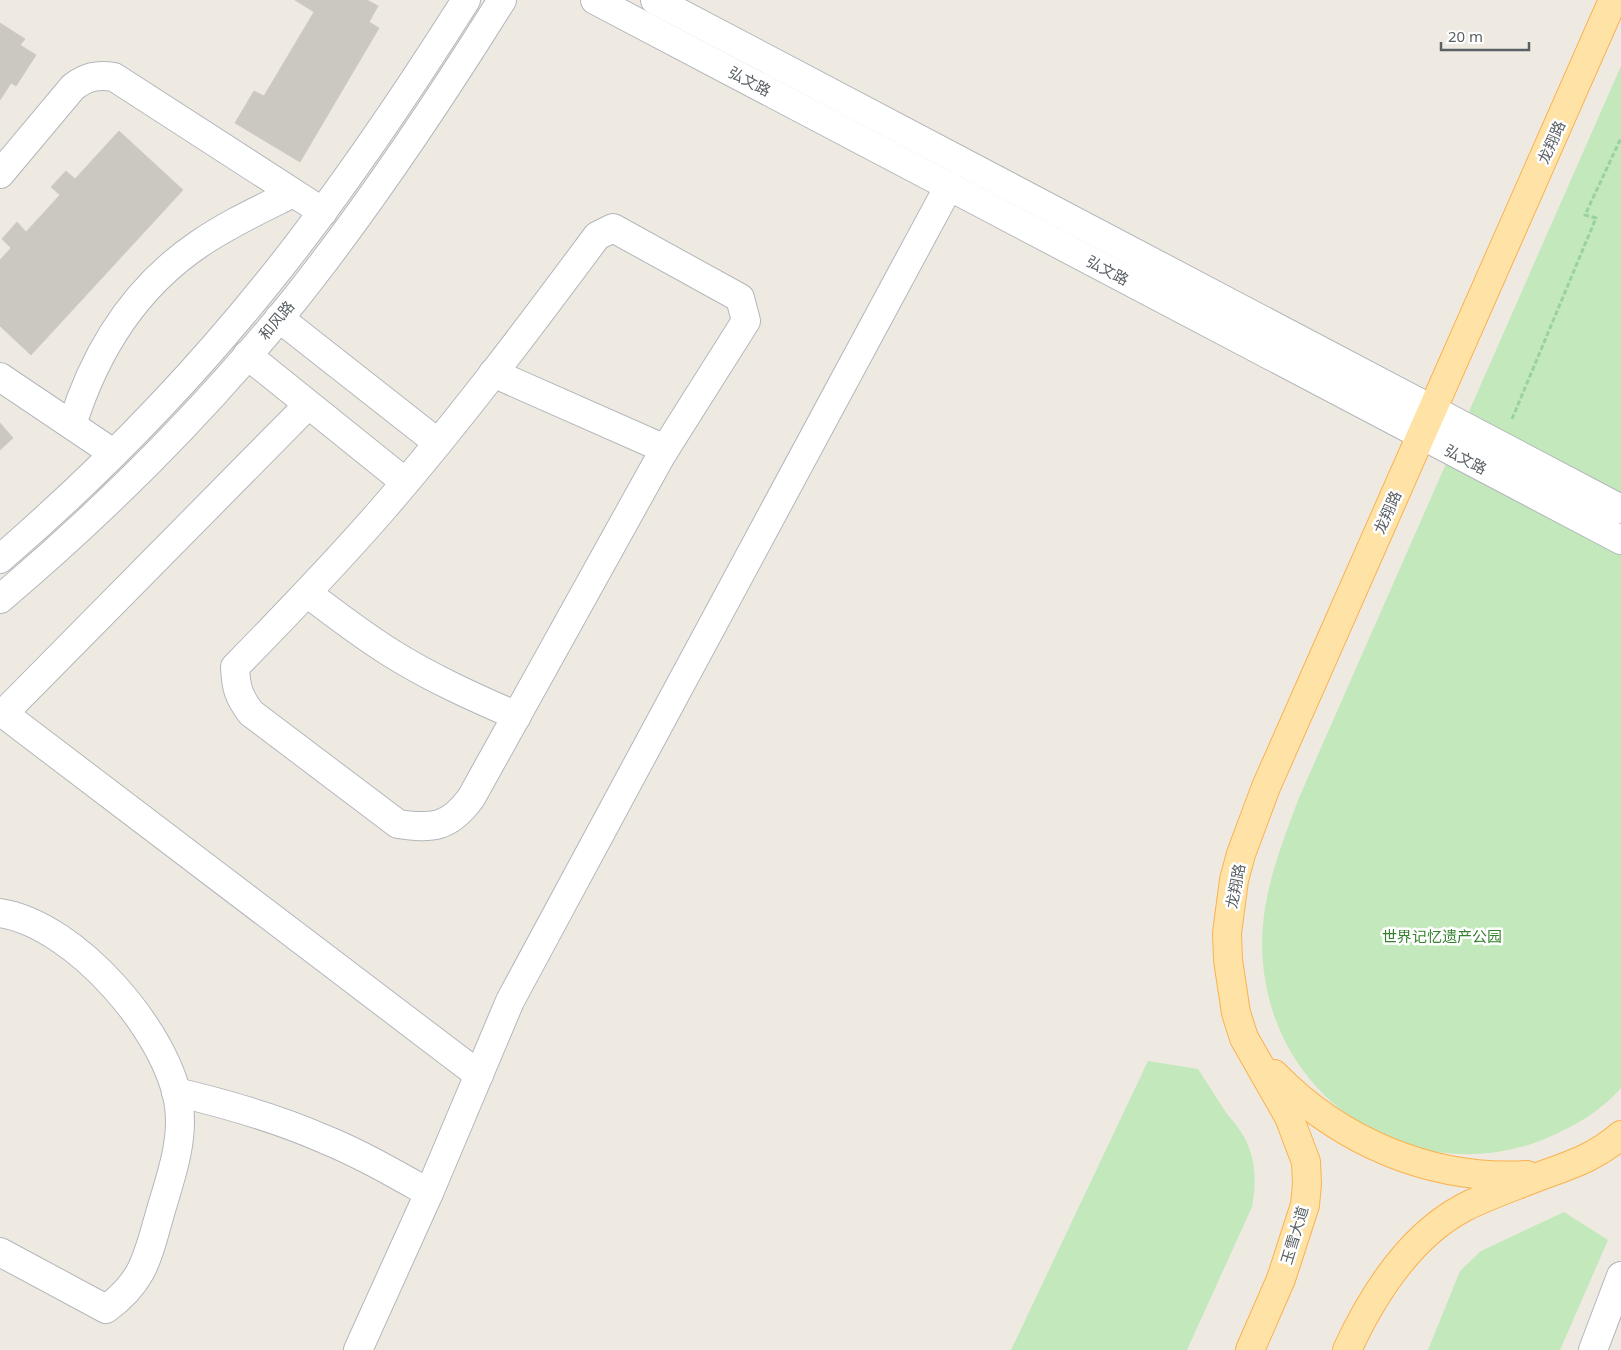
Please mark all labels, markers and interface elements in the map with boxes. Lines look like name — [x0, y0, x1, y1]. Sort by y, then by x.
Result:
scale bar — [1441, 20, 1528, 52]
text: 20 m — [1448, 26, 1483, 46]
street label: 弘文路 — [725, 62, 775, 100]
street label: 龙翔路 — [1533, 117, 1569, 167]
street label: 弘文路 — [1083, 251, 1133, 289]
street label: 和风路 — [254, 296, 298, 344]
street label: 弘文路 — [1441, 440, 1491, 478]
street label: 龙翔路 — [1369, 487, 1405, 537]
street label: 龙翔路 — [1221, 862, 1249, 910]
park label: 世界记忆遗产公园 — [1382, 926, 1502, 946]
street label: 玉雪大道 — [1276, 1203, 1312, 1267]

